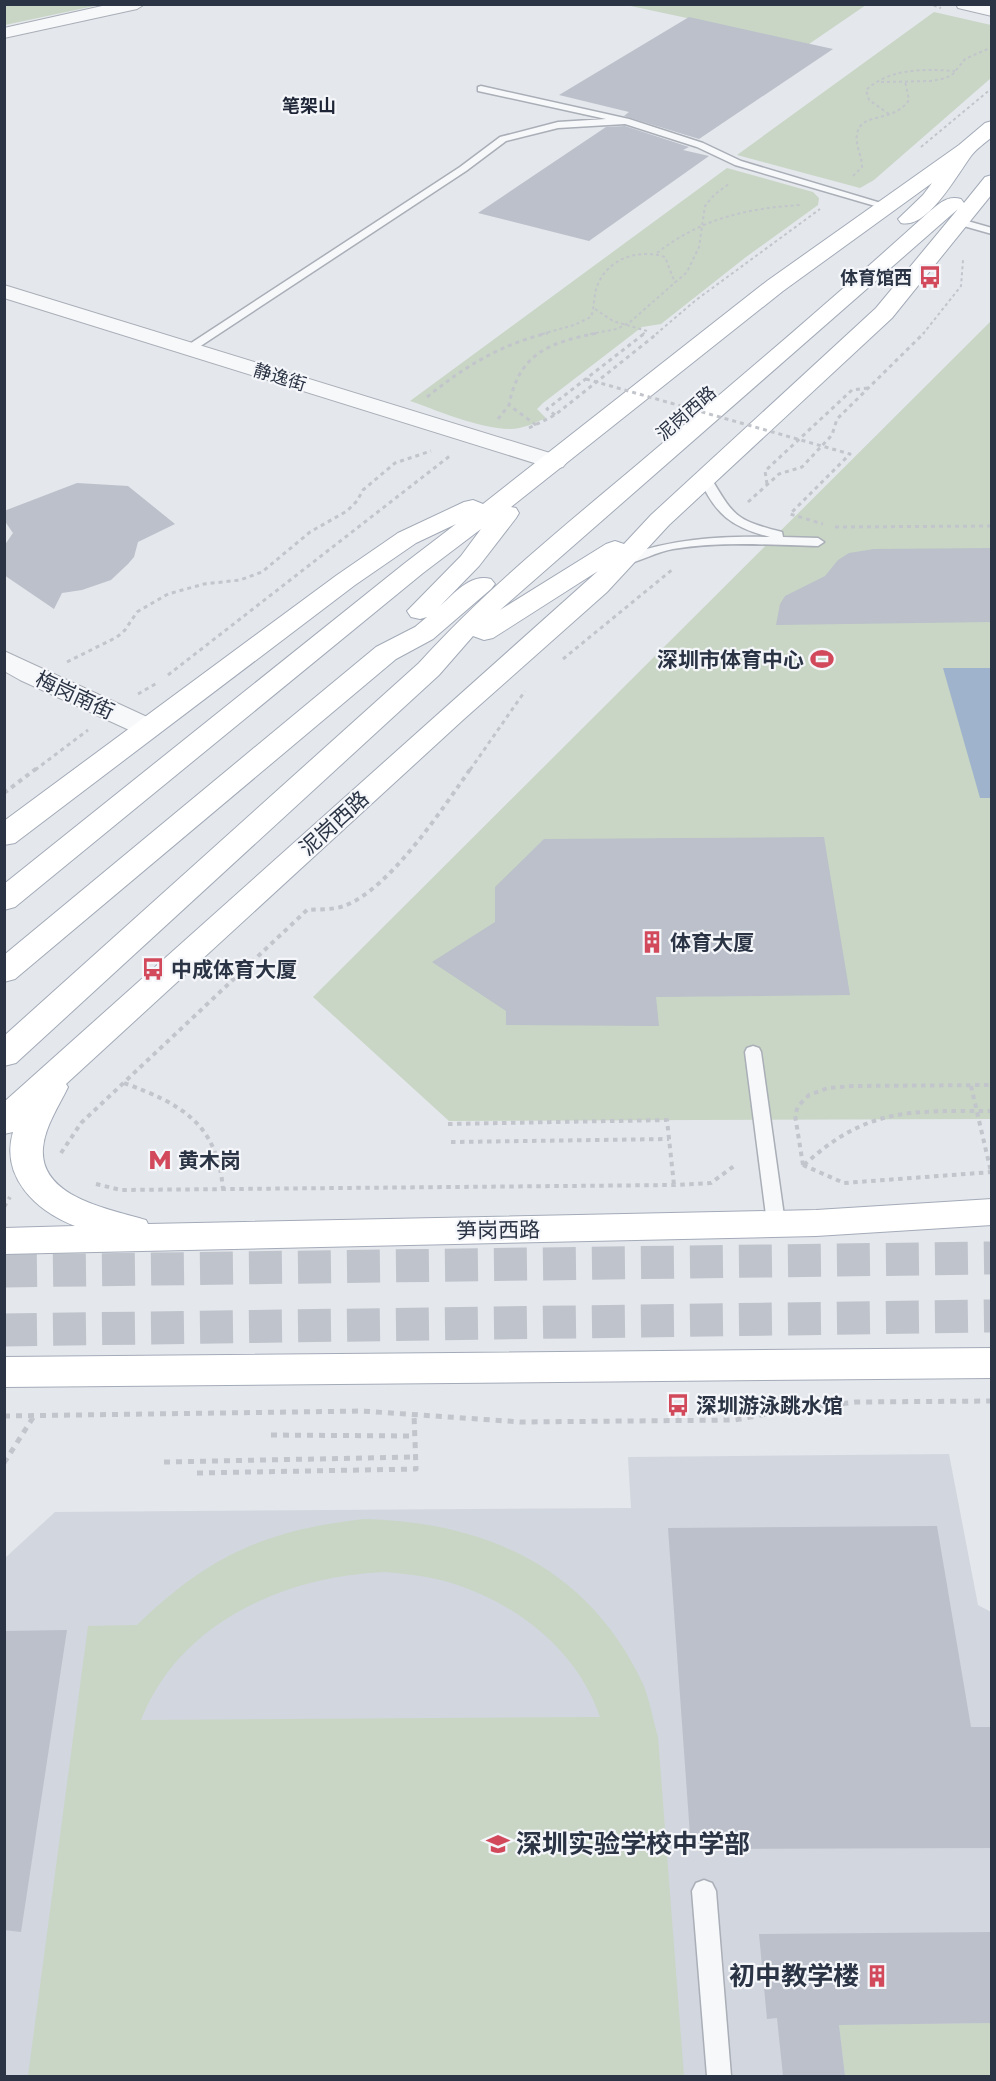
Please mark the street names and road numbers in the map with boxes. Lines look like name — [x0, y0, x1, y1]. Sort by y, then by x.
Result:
street label: 静逸街 — [251, 359, 309, 395]
street label: 泥岗西路 — [652, 381, 720, 445]
street label: 梅岗南街 — [32, 666, 118, 724]
street label: 泥岗西路 — [294, 786, 374, 860]
street label: 笋岗西路 — [456, 1217, 540, 1243]

